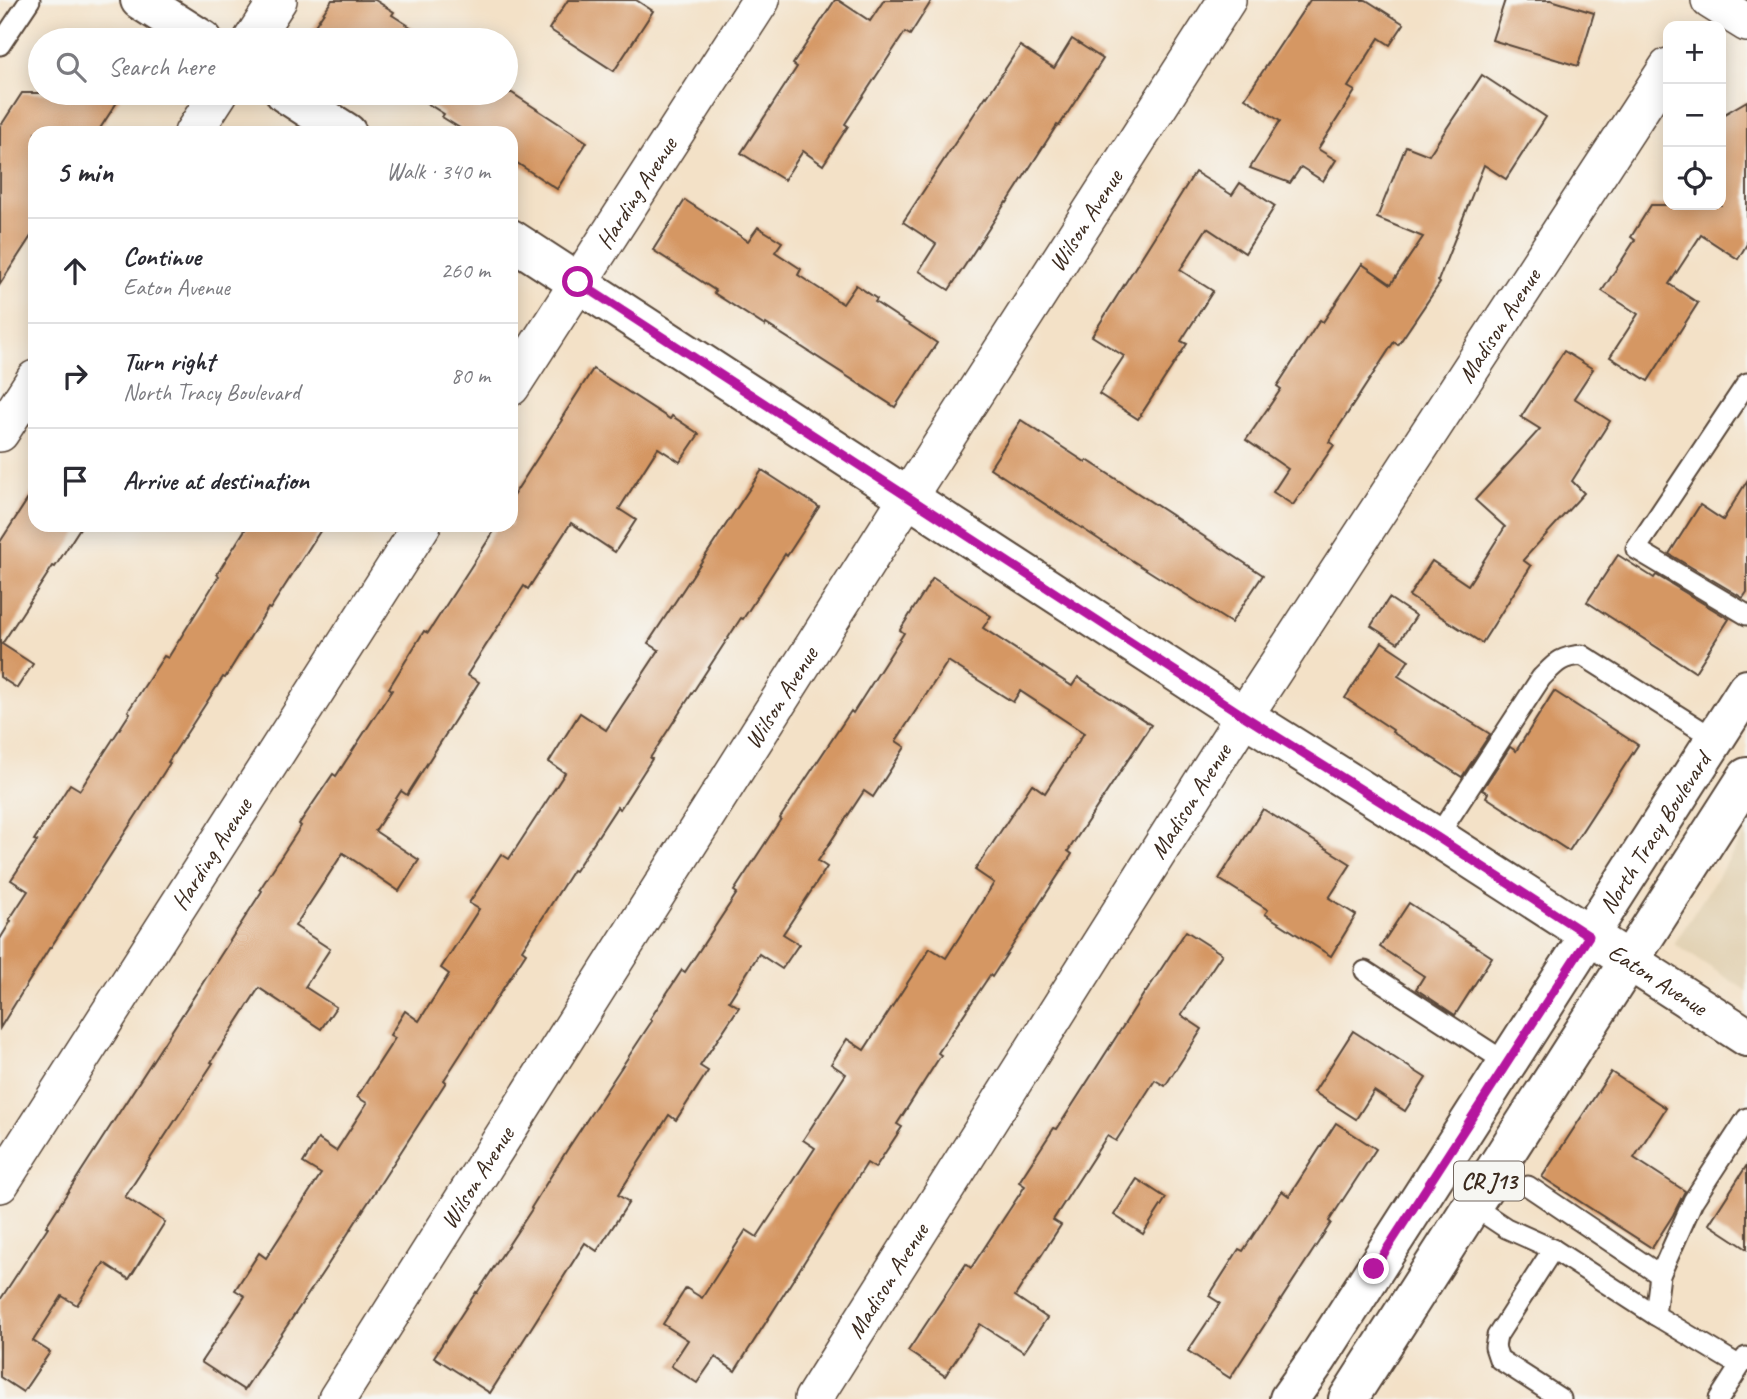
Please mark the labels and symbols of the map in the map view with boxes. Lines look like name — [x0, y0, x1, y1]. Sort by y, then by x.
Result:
street label: Harding Avenue — [589, 130, 685, 254]
street label: Wilson Avenue — [1042, 162, 1130, 277]
street label: Madison Avenue — [1451, 261, 1548, 388]
route start — [562, 266, 593, 297]
street label: Wilson Avenue — [737, 639, 826, 754]
street label: Madison Avenue — [1143, 736, 1239, 864]
street label: North Tracy Boulevard — [1592, 744, 1719, 919]
street label: Harding Avenue — [164, 790, 259, 915]
street label: Eaton Avenue — [1603, 937, 1714, 1023]
street label: Wilson Avenue — [434, 1119, 522, 1234]
road number: CR J13 — [1454, 1162, 1524, 1200]
street label: Madison Avenue — [840, 1216, 936, 1344]
route end — [1358, 1253, 1389, 1284]

